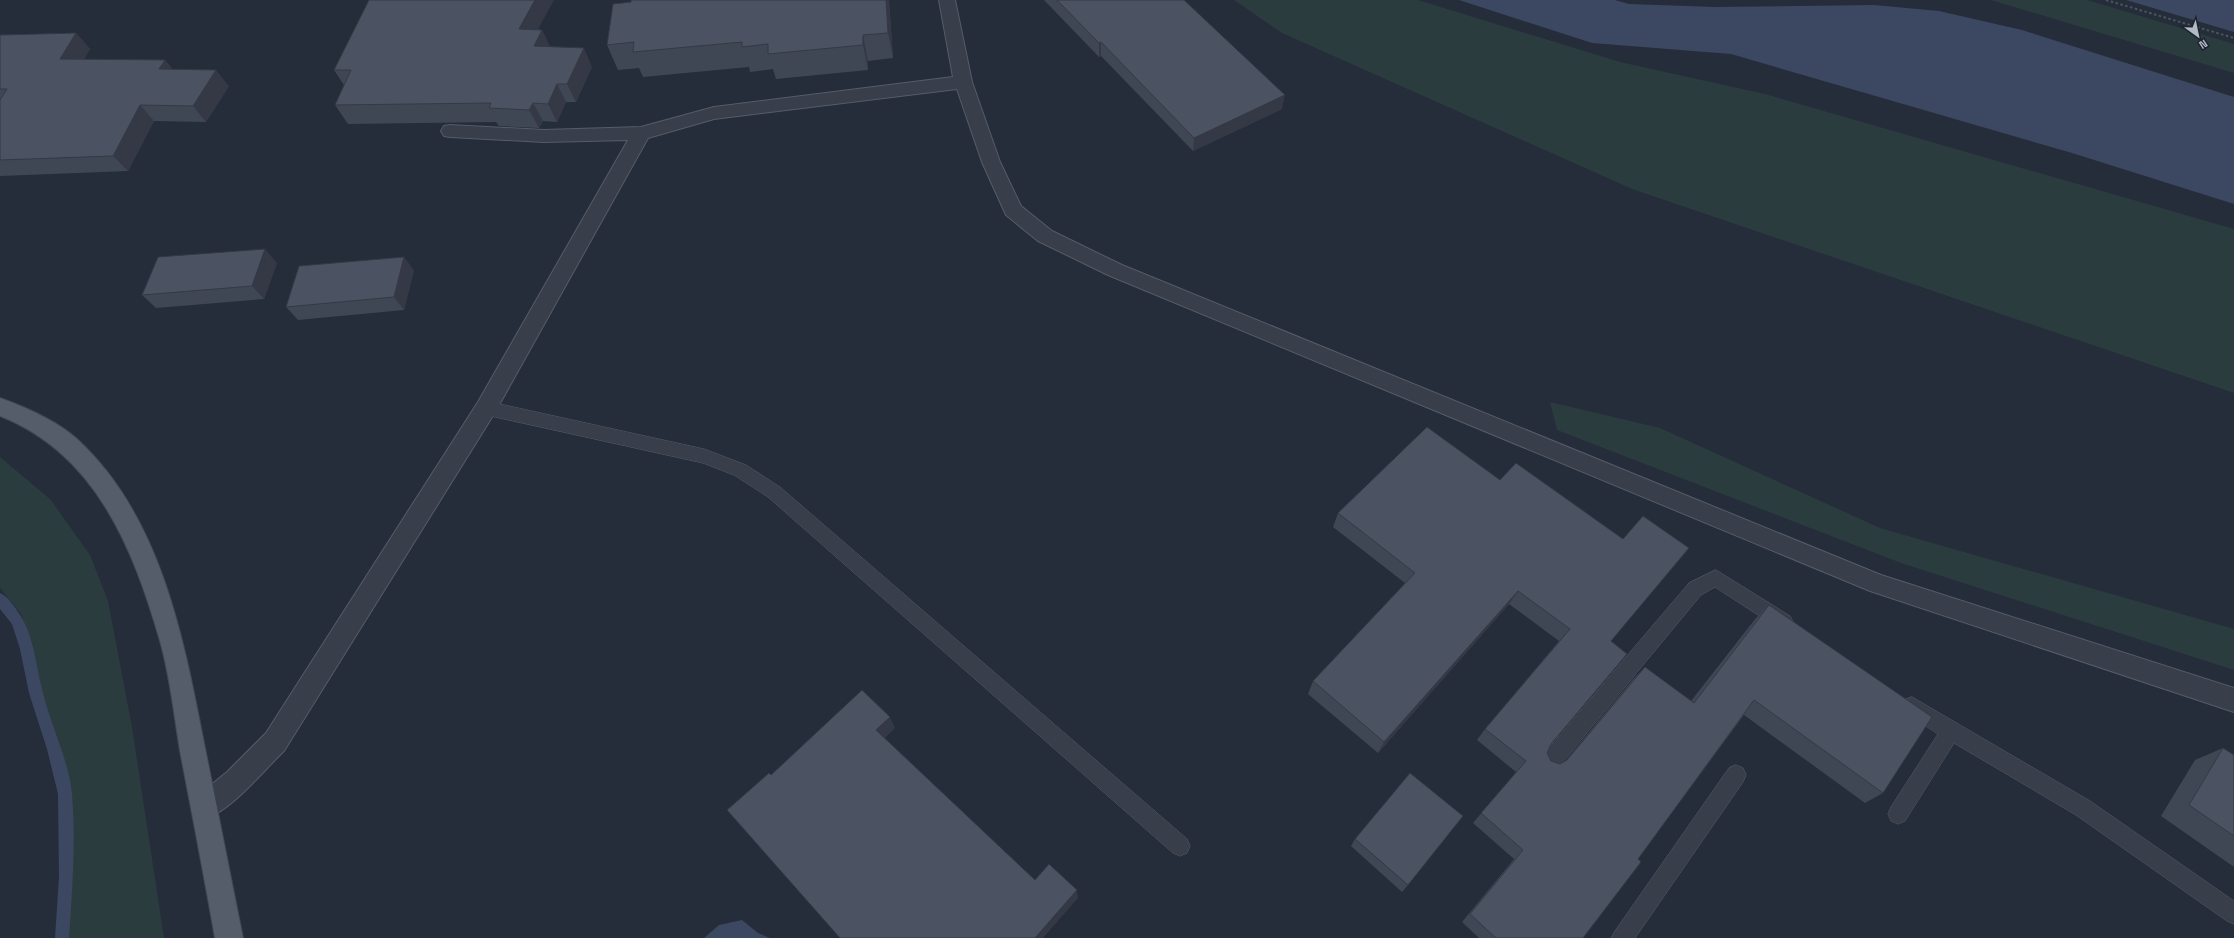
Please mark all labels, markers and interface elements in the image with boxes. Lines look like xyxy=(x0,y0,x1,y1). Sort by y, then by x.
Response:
north arrow xyxy=(2178,16,2218,56)
text: N xyxy=(2197,37,2210,52)

